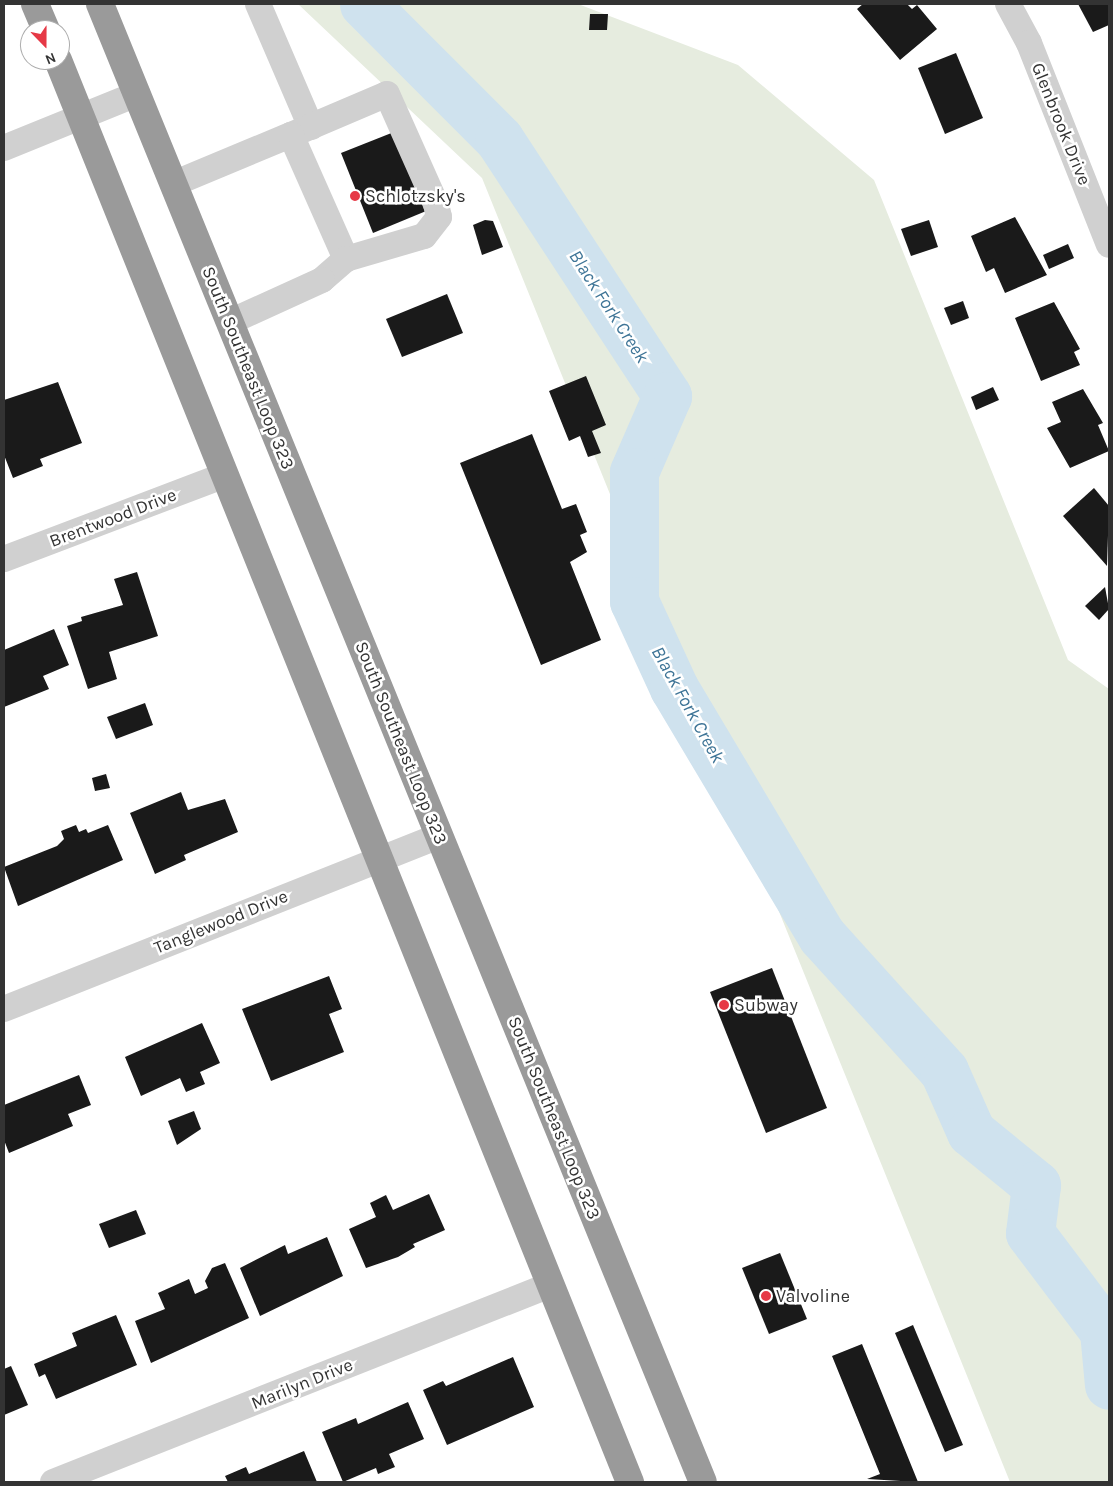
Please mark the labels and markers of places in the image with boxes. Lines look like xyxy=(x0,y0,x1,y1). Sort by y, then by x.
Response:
place label: Schlotzsky's xyxy=(365,185,466,207)
marker: Schlotzsky's xyxy=(349,190,361,202)
place label: Subway xyxy=(734,994,798,1016)
marker: Subway xyxy=(718,999,730,1011)
place label: Valvoline xyxy=(776,1285,850,1307)
marker: Valvoline xyxy=(760,1290,772,1302)

